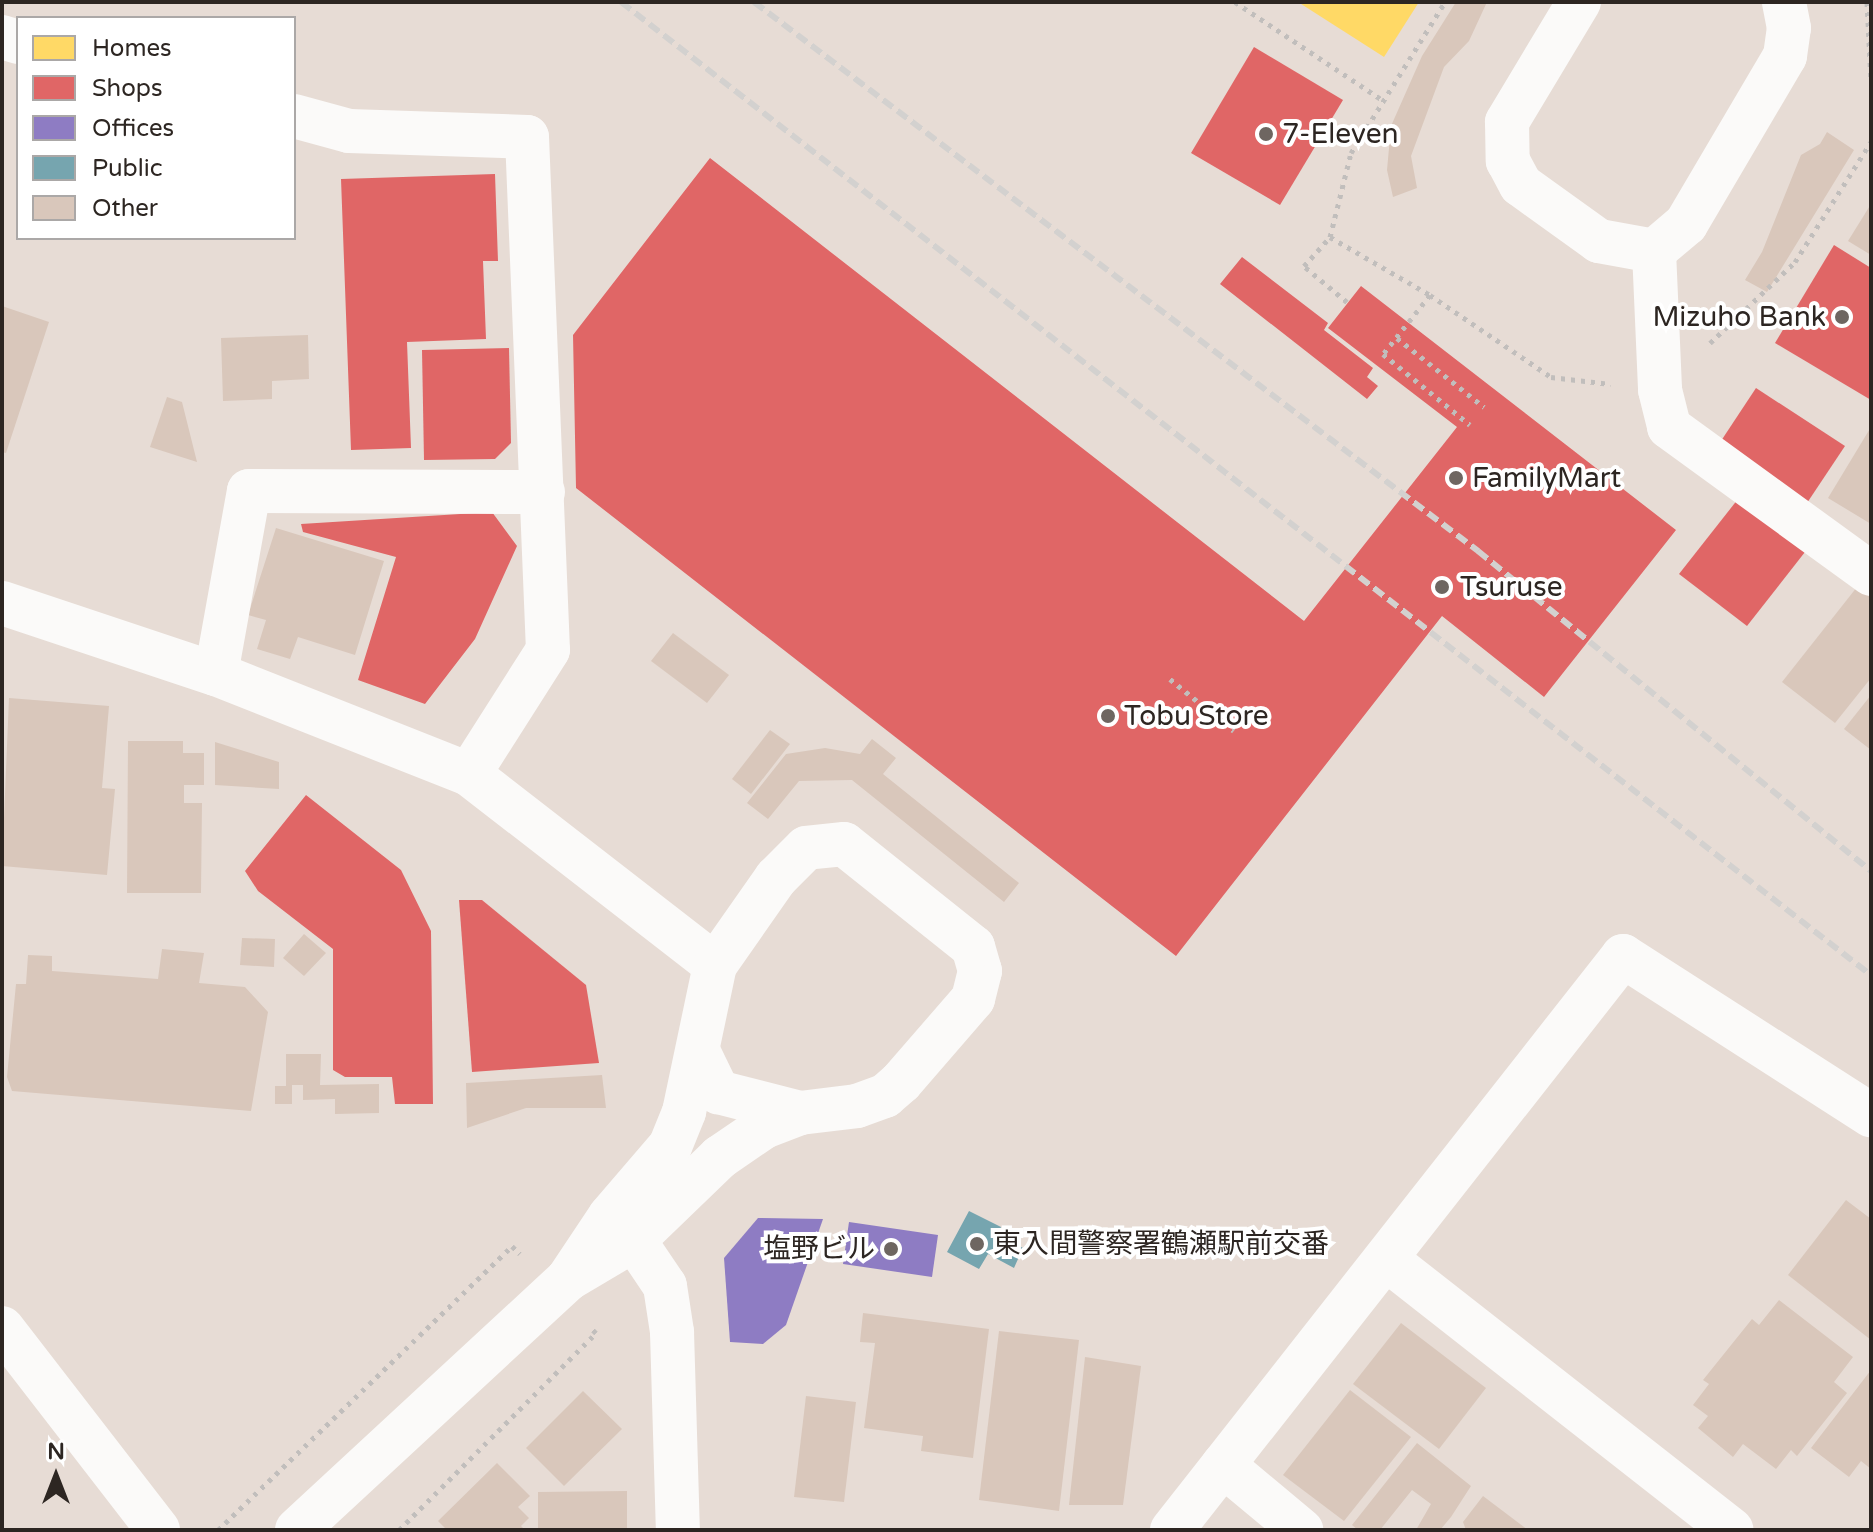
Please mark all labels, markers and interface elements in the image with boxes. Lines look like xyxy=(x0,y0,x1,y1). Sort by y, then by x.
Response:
legend xyxy=(16,16,296,240)
text: Homes xyxy=(92,34,172,63)
text: Shops xyxy=(92,74,162,103)
text: Offices xyxy=(92,114,174,143)
place label: 7-Eleven xyxy=(1282,117,1399,151)
marker: 7-Eleven xyxy=(1257,125,1275,143)
text: Public xyxy=(92,154,162,183)
text: Other xyxy=(92,194,158,223)
place label: Mizuho Bank xyxy=(1652,300,1826,334)
marker: Mizuho Bank xyxy=(1833,308,1851,326)
place label: FamilyMart xyxy=(1472,461,1621,495)
marker: FamilyMart xyxy=(1447,469,1465,487)
place label: Tsuruse xyxy=(1460,570,1562,604)
marker: Tsuruse xyxy=(1431,576,1453,598)
place label: Tobu Store xyxy=(1124,699,1269,733)
marker: Tobu Store xyxy=(1099,707,1117,725)
place label: 東入間警察署鶴瀬駅前交番 xyxy=(993,1227,1329,1261)
place label: 塩野ビル xyxy=(763,1232,875,1266)
marker: 東入間警察署鶴瀬駅前交番 xyxy=(968,1235,986,1253)
marker: 塩野ビル xyxy=(882,1240,900,1258)
north arrow xyxy=(16,1436,96,1516)
text: N xyxy=(47,1439,65,1465)

